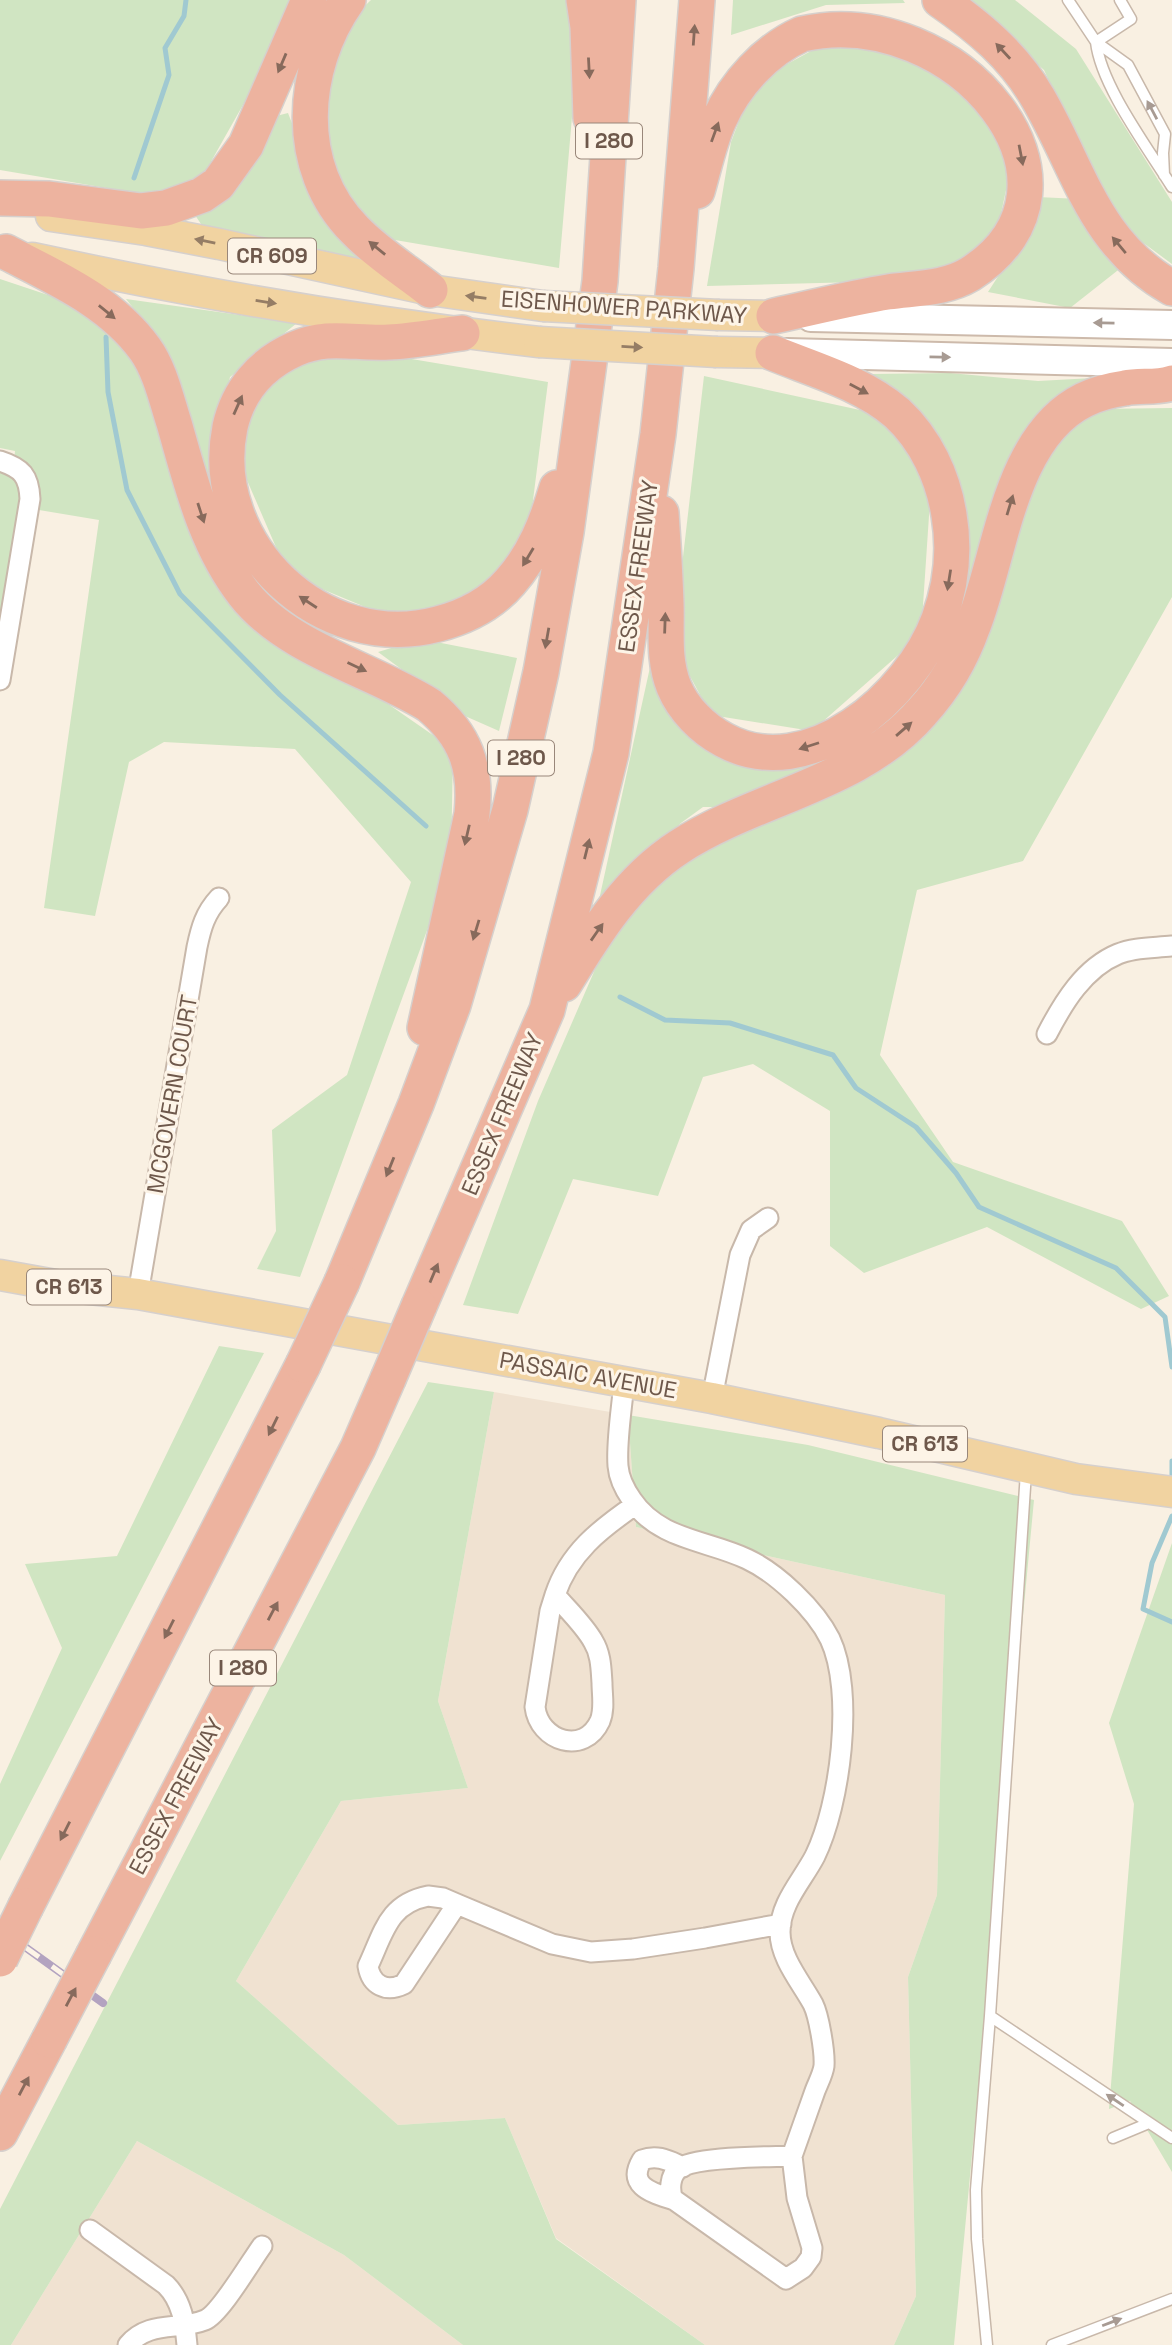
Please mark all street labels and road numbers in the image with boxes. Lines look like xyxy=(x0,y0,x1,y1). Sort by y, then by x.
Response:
road number: I 280 xyxy=(576,124,642,158)
road number: CR 609 xyxy=(228,238,316,274)
street label: EISENHOWER PARKWAY xyxy=(500,283,748,331)
street label: ESSEX FREEWAY xyxy=(611,478,665,654)
road number: I 280 xyxy=(488,740,554,776)
street label: MCGOVERN COURT xyxy=(140,992,204,1196)
street label: ESSEX FREEWAY xyxy=(454,1028,550,1200)
road number: CR 613 xyxy=(27,1270,111,1304)
street label: PASSAIC AVENUE xyxy=(497,1345,679,1405)
road number: CR 613 xyxy=(883,1426,967,1462)
road number: I 280 xyxy=(210,1650,276,1686)
street label: ESSEX FREEWAY xyxy=(122,1712,230,1880)

